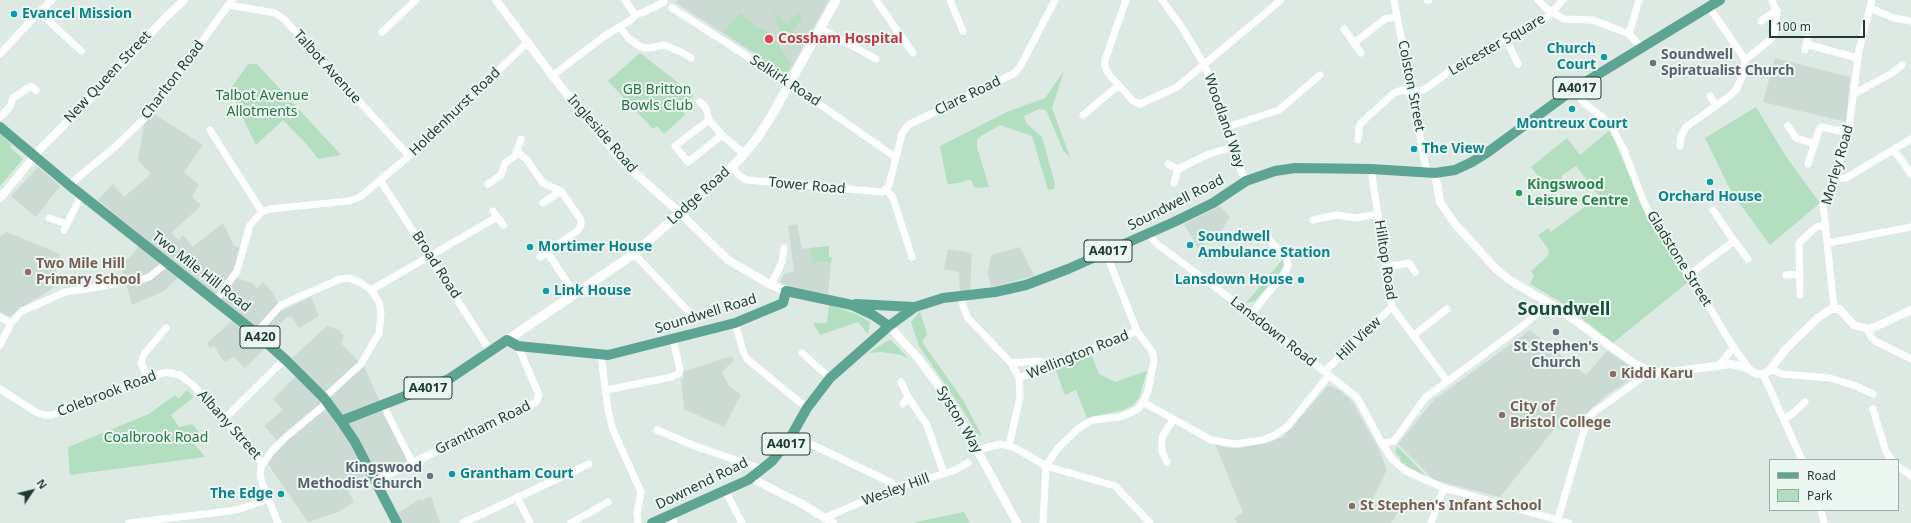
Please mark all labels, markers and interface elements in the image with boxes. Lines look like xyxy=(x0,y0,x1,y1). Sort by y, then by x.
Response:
place label: Evancel Mission xyxy=(22,6,132,22)
marker: Evancel Mission xyxy=(9,9,19,19)
street label: Leicester Square xyxy=(1446,11,1548,79)
scale bar xyxy=(1771,12,1867,38)
text: 100 m xyxy=(1776,18,1811,35)
street label: Talbot Avenue xyxy=(290,27,364,107)
street label: New Queen Street xyxy=(61,28,155,126)
place label: Cossham Hospital xyxy=(778,31,903,47)
marker: Cossham Hospital xyxy=(763,33,775,45)
street label: Charlton Road xyxy=(138,37,208,123)
street label: Colston Street xyxy=(1394,39,1428,133)
place label: Church Court xyxy=(1547,41,1596,74)
place label: Soundwell Spiratualist Church xyxy=(1661,47,1794,80)
street label: Selkirk Road xyxy=(747,52,823,110)
marker: Church Court xyxy=(1599,52,1609,62)
marker: Soundwell Spiratualist Church xyxy=(1648,58,1658,68)
street label: Holdenhurst Road xyxy=(406,64,504,160)
street label: Woodland Way xyxy=(1200,72,1248,170)
street label: Clare Road xyxy=(932,73,1004,119)
road number: A4017 xyxy=(1553,77,1601,99)
park label: GB Britton Bowls Club xyxy=(621,82,693,114)
park label: Talbot Avenue Allotments xyxy=(215,88,309,120)
street label: Ingleside Road xyxy=(564,92,640,176)
marker: Montreux Court xyxy=(1567,104,1577,114)
place label: Montreux Court xyxy=(1516,116,1628,132)
street label: Morley Road xyxy=(1819,123,1857,207)
place label: The View xyxy=(1422,141,1485,157)
marker: The View xyxy=(1409,144,1419,154)
street label: Lodge Road xyxy=(664,164,734,228)
street label: Soundwell Road xyxy=(1125,172,1227,234)
street label: Tower Road xyxy=(768,174,846,198)
place label: Kingswood Leisure Centre xyxy=(1527,177,1628,210)
marker: Orchard House xyxy=(1705,177,1715,187)
marker: Kingswood Leisure Centre xyxy=(1514,188,1524,198)
place label: Orchard House xyxy=(1658,189,1762,205)
street label: Gladstone Street xyxy=(1643,208,1715,310)
street label: Hilltop Road xyxy=(1370,219,1400,301)
street label: Two Mile Hill Road xyxy=(148,228,254,316)
street label: Broad Road xyxy=(408,228,464,302)
place label: Soundwell Ambulance Station xyxy=(1198,229,1330,262)
place label: Mortimer House xyxy=(538,239,652,255)
road number: A4017 xyxy=(1084,240,1132,262)
marker: Soundwell Ambulance Station xyxy=(1185,240,1195,250)
marker: Mortimer House xyxy=(525,242,535,252)
place label: Two Mile Hill Primary School xyxy=(36,256,141,288)
marker: Two Mile Hill Primary School xyxy=(23,267,33,277)
place label: Lansdown House xyxy=(1175,272,1293,288)
marker: Lansdown House xyxy=(1296,275,1306,285)
place label: Link House xyxy=(554,283,631,299)
marker: Link House xyxy=(541,286,551,296)
street label: Soundwell Road xyxy=(653,291,759,337)
street label: Lansdown Road xyxy=(1227,293,1319,371)
district label: Soundwell xyxy=(1518,299,1610,321)
street label: Hill View xyxy=(1333,314,1385,364)
road number: A420 xyxy=(240,326,280,348)
street label: Wellington Road xyxy=(1025,327,1131,383)
marker: St Stephen's Church xyxy=(1551,327,1561,337)
place label: St Stephen's Church xyxy=(1513,339,1599,372)
place label: Kiddi Karu xyxy=(1621,366,1693,382)
street label: Colebrook Road xyxy=(55,367,159,421)
marker: Kiddi Karu xyxy=(1608,369,1618,379)
road number: A4017 xyxy=(404,377,452,399)
street label: Syston Way xyxy=(932,383,986,457)
street label: Albany Street xyxy=(193,387,265,463)
street label: Grantham Road xyxy=(433,398,533,458)
place label: City of Bristol College xyxy=(1510,399,1611,432)
marker: City of Bristol College xyxy=(1497,410,1507,420)
park label: Coalbrook Road xyxy=(104,430,208,446)
road number: A4017 xyxy=(762,433,810,455)
street label: Downend Road xyxy=(653,454,751,514)
legend xyxy=(1769,459,1899,511)
place label: Kingswood Methodist Church xyxy=(297,460,422,492)
place label: Grantham Court xyxy=(460,466,574,482)
text: Road xyxy=(1807,467,1836,484)
marker: Grantham Court xyxy=(447,469,457,479)
street label: Wesley Hill xyxy=(860,470,932,510)
north arrow xyxy=(12,471,52,511)
marker: Kingswood Methodist Church xyxy=(425,471,435,481)
text: N xyxy=(34,476,51,492)
place label: The Edge xyxy=(210,486,273,502)
text: Park xyxy=(1807,487,1832,504)
marker: The Edge xyxy=(276,489,286,499)
place label: St Stephen's Infant School xyxy=(1360,498,1542,514)
marker: St Stephen's Infant School xyxy=(1347,501,1357,511)

